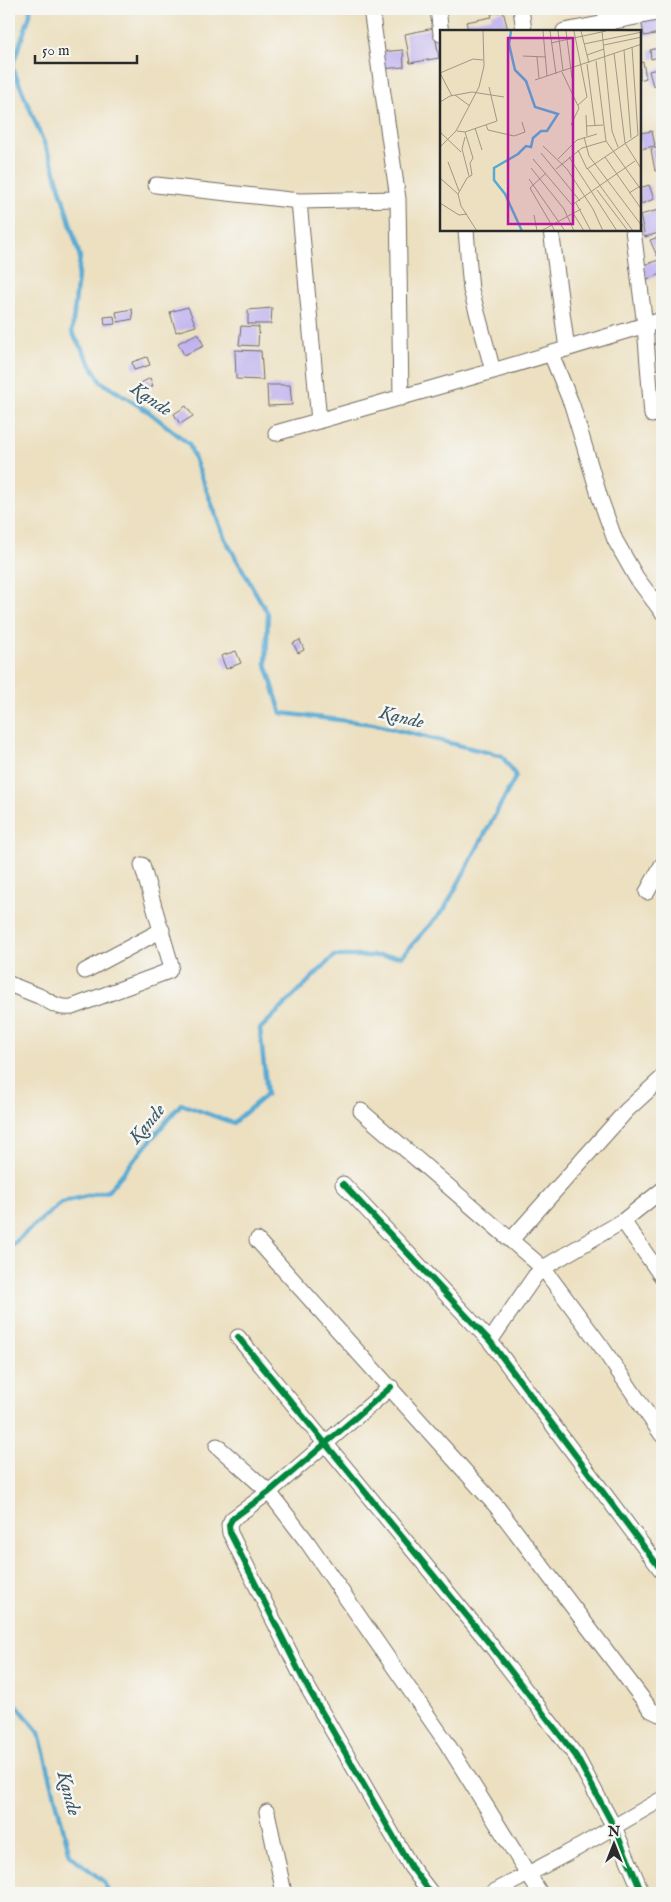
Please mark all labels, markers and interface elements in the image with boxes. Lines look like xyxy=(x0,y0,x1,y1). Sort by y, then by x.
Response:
inset map xyxy=(440,30,641,231)
scale bar xyxy=(35,32,138,64)
text: 50 m xyxy=(42,41,70,60)
water label: Kande xyxy=(125,376,177,423)
water label: Kande xyxy=(376,701,427,735)
water label: Kande xyxy=(123,1099,172,1150)
water label: Kande xyxy=(50,1768,86,1819)
north arrow xyxy=(588,1820,638,1870)
text: N xyxy=(607,1823,620,1841)

